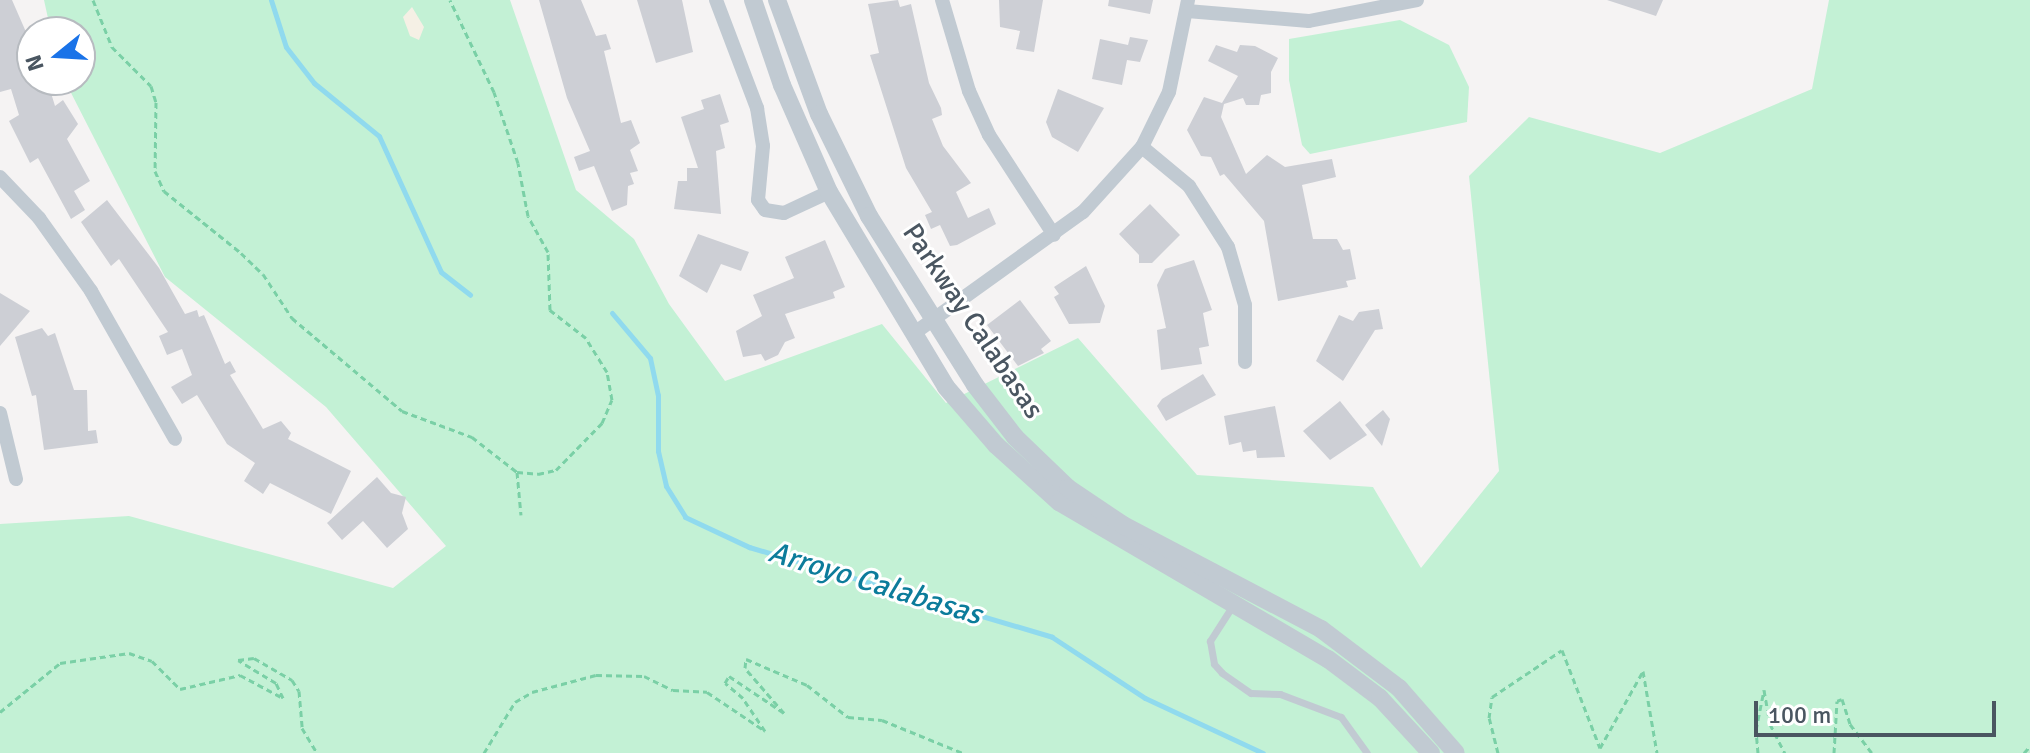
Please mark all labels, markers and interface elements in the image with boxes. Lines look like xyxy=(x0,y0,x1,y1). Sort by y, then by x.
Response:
north arrow xyxy=(16,16,96,96)
text: N xyxy=(19,51,50,74)
street label: Parkway Calabasas xyxy=(895,217,1051,425)
water label: Arroyo Calabasas xyxy=(764,535,986,633)
scale bar xyxy=(1758,685,2000,735)
text: 100 m xyxy=(1768,700,1831,730)

